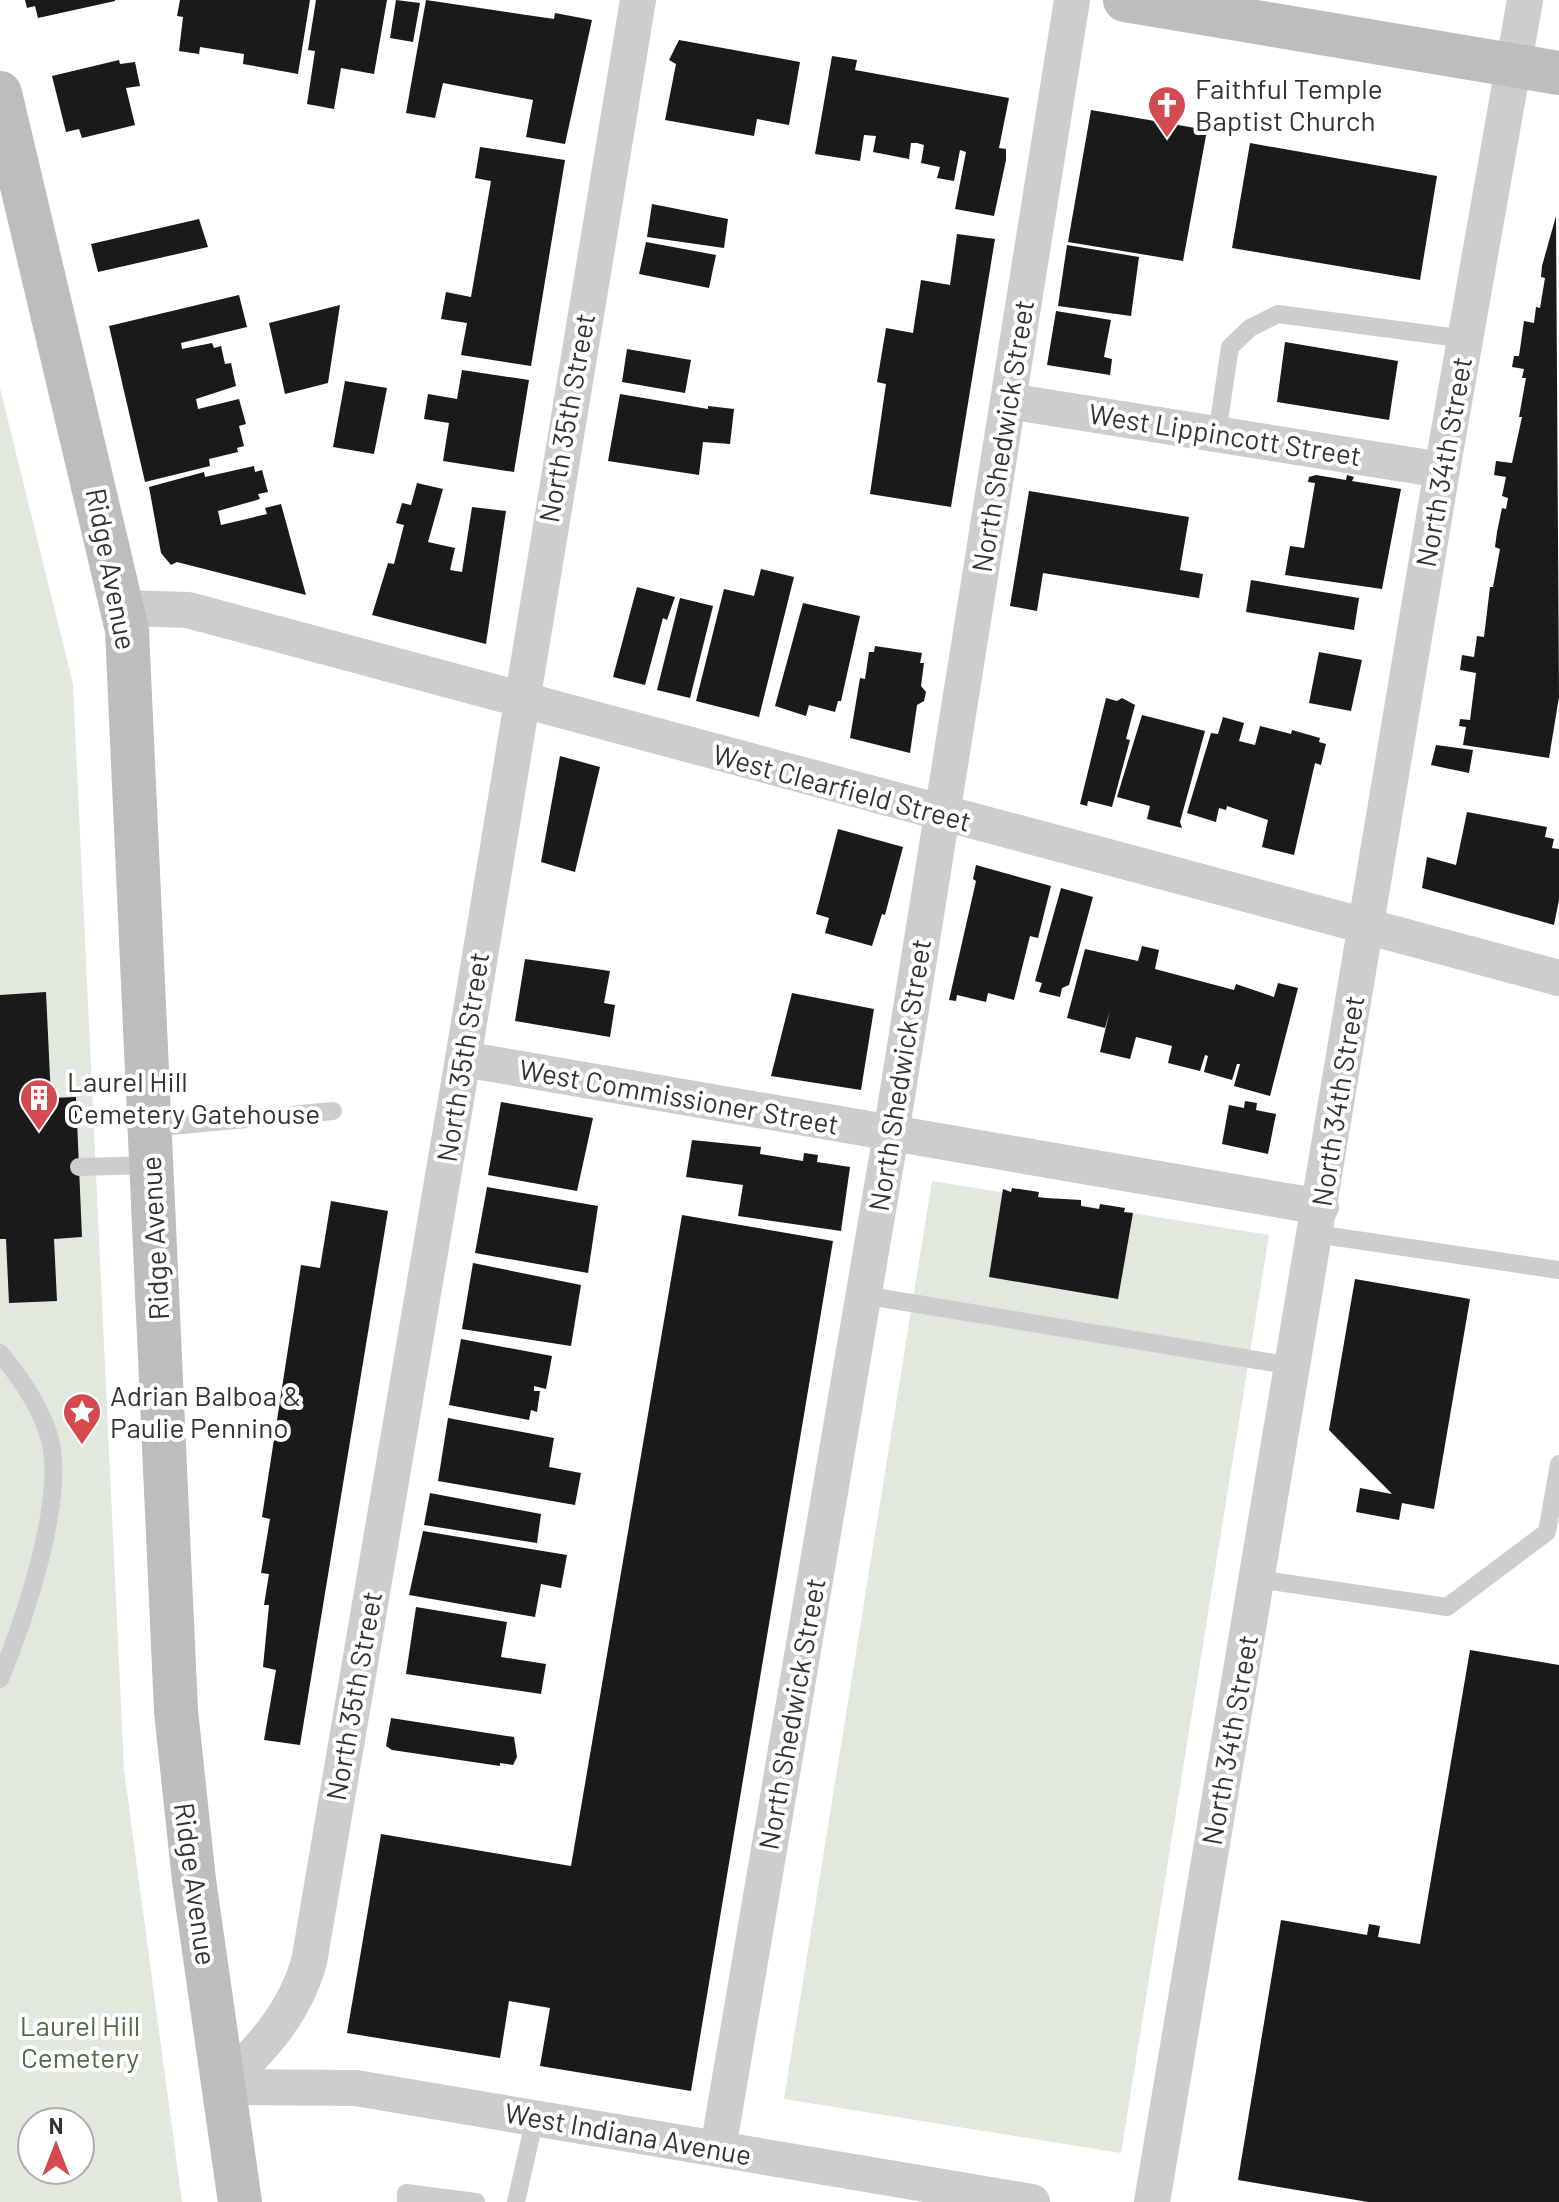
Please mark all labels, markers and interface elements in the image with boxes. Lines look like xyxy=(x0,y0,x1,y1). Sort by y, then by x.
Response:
place label: Faithful Temple Baptist Church xyxy=(1195,71,1383,137)
church icon: Faithful Temple Baptist Church xyxy=(1146,84,1188,139)
street label: North Shedwick Street xyxy=(964,297,1040,574)
street label: North 35th Street xyxy=(531,311,601,525)
street label: North 34th Street xyxy=(1408,354,1478,570)
street label: West Lippincott Street xyxy=(1087,396,1364,472)
street label: Ridge Avenue xyxy=(80,485,144,653)
street label: West Clearfield Street xyxy=(710,736,975,838)
street label: North Shedwick Street xyxy=(861,936,937,1213)
street label: North 35th Street xyxy=(429,950,495,1164)
street label: North 34th Street xyxy=(1304,993,1370,1209)
street label: West Commissioner Street xyxy=(517,1051,842,1141)
place label: Laurel Hill Cemetery Gatehouse xyxy=(67,1064,320,1130)
building icon: Laurel Hill Cemetery Gatehouse xyxy=(18,1077,60,1132)
street label: Ridge Avenue xyxy=(133,1155,175,1321)
place label: Adrian Balboa & Paulie Pennino xyxy=(110,1378,301,1444)
place icon: Adrian Balboa & Paulie Pennino xyxy=(61,1391,103,1446)
street label: North Shedwick Street xyxy=(750,1575,832,1852)
street label: North 35th Street xyxy=(318,1589,388,1803)
street label: North 34th Street xyxy=(1194,1632,1264,1848)
street label: Ridge Avenue xyxy=(168,1800,224,1967)
park label: Laurel Hill Cemetery xyxy=(20,2008,140,2074)
street label: West Indiana Avenue xyxy=(502,2095,754,2171)
north arrow xyxy=(16,2106,96,2186)
text: N xyxy=(49,2112,63,2138)

